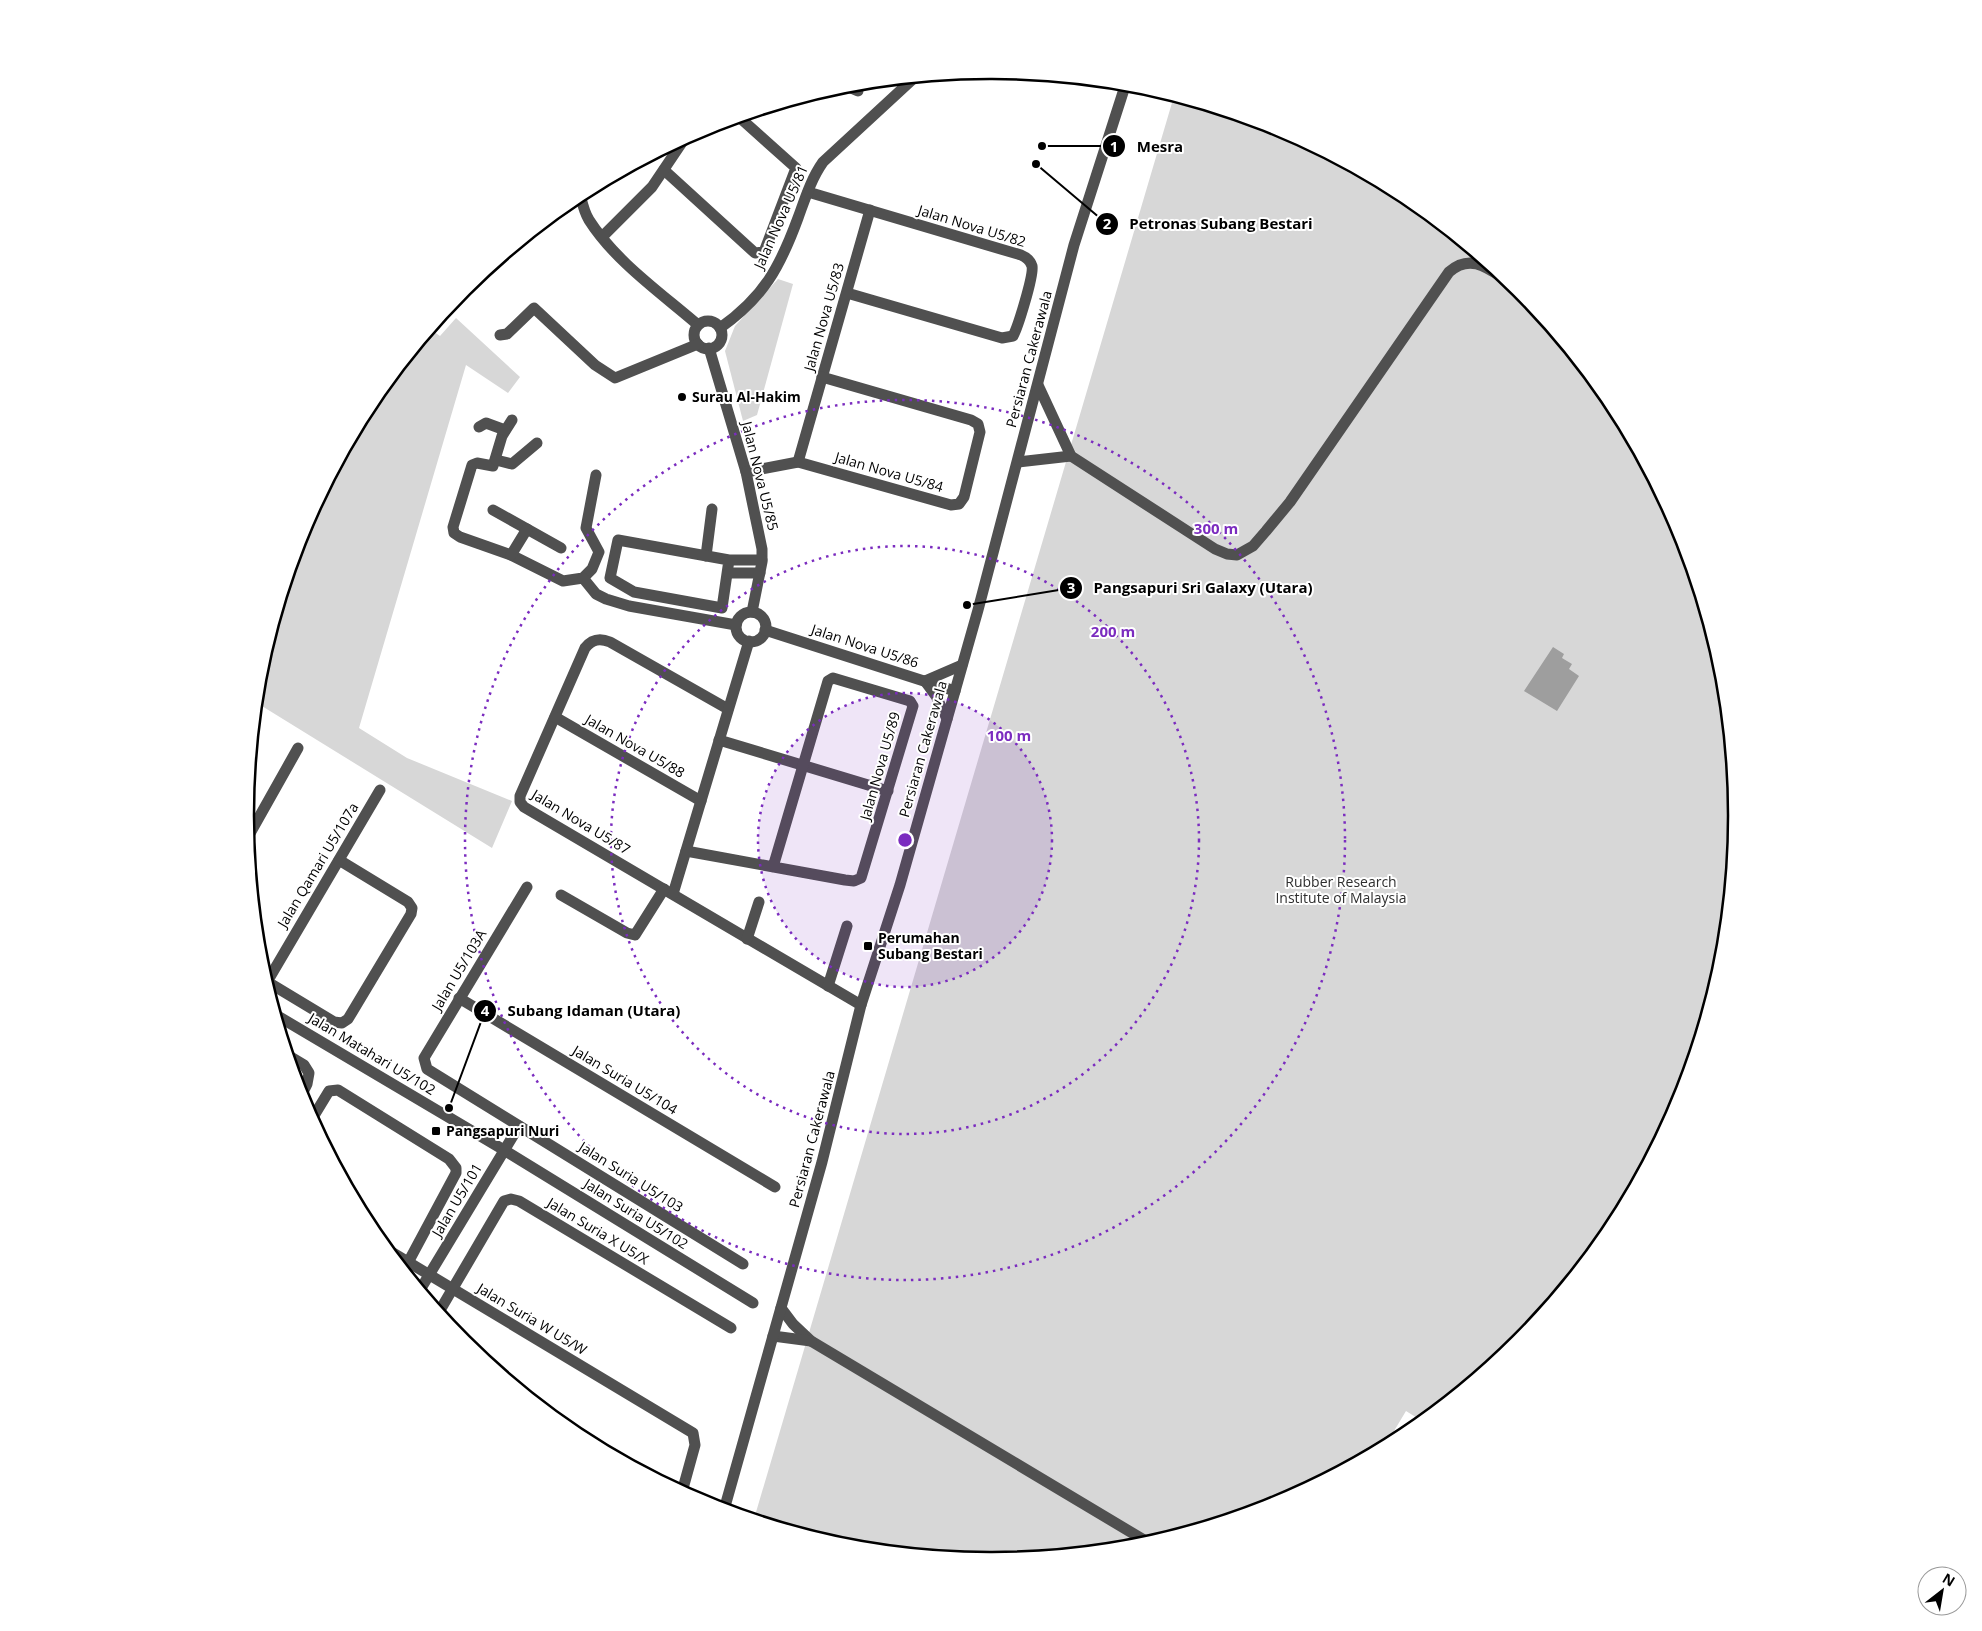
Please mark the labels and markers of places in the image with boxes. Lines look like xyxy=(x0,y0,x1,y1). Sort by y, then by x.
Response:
callout: Mesra xyxy=(1102,131,1193,161)
callout: Petronas Subang Bestari xyxy=(1094,209,1323,239)
place label: Surau Al-Hakim xyxy=(692,387,801,406)
marker: Surau Al-Hakim xyxy=(676,391,688,403)
callout: Pangsapuri Sri Galaxy (Utara) xyxy=(1058,573,1322,603)
centre of rings xyxy=(896,831,914,849)
place label: Perumahan Subang Bestari xyxy=(878,928,983,963)
marker: Perumahan Subang Bestari xyxy=(862,940,874,952)
callout: Subang Idaman (Utara) xyxy=(472,996,690,1026)
place label: Pangsapuri Nuri xyxy=(446,1121,559,1140)
marker: Pangsapuri Nuri xyxy=(430,1125,442,1137)

